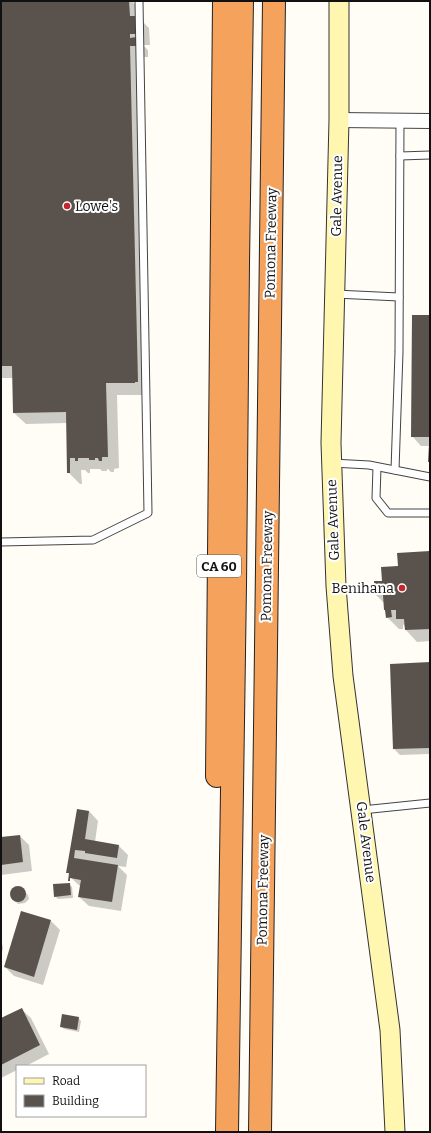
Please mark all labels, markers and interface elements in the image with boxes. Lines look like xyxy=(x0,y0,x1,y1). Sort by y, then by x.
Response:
street label: Gale Avenue xyxy=(328,155,346,237)
street label: Pomona Freeway xyxy=(262,187,280,299)
place label: Lowe's xyxy=(75,198,118,215)
marker: Lowe's xyxy=(62,201,72,211)
street label: Gale Avenue xyxy=(323,479,343,561)
street label: Pomona Freeway xyxy=(258,510,276,622)
road number: CA 60 xyxy=(197,555,241,577)
place label: Benihana xyxy=(332,580,394,597)
marker: Benihana xyxy=(397,583,407,593)
street label: Gale Avenue xyxy=(353,801,379,883)
street label: Pomona Freeway xyxy=(254,834,272,946)
legend xyxy=(16,1065,146,1117)
text: Road xyxy=(52,1074,80,1088)
text: Building xyxy=(52,1094,99,1108)

